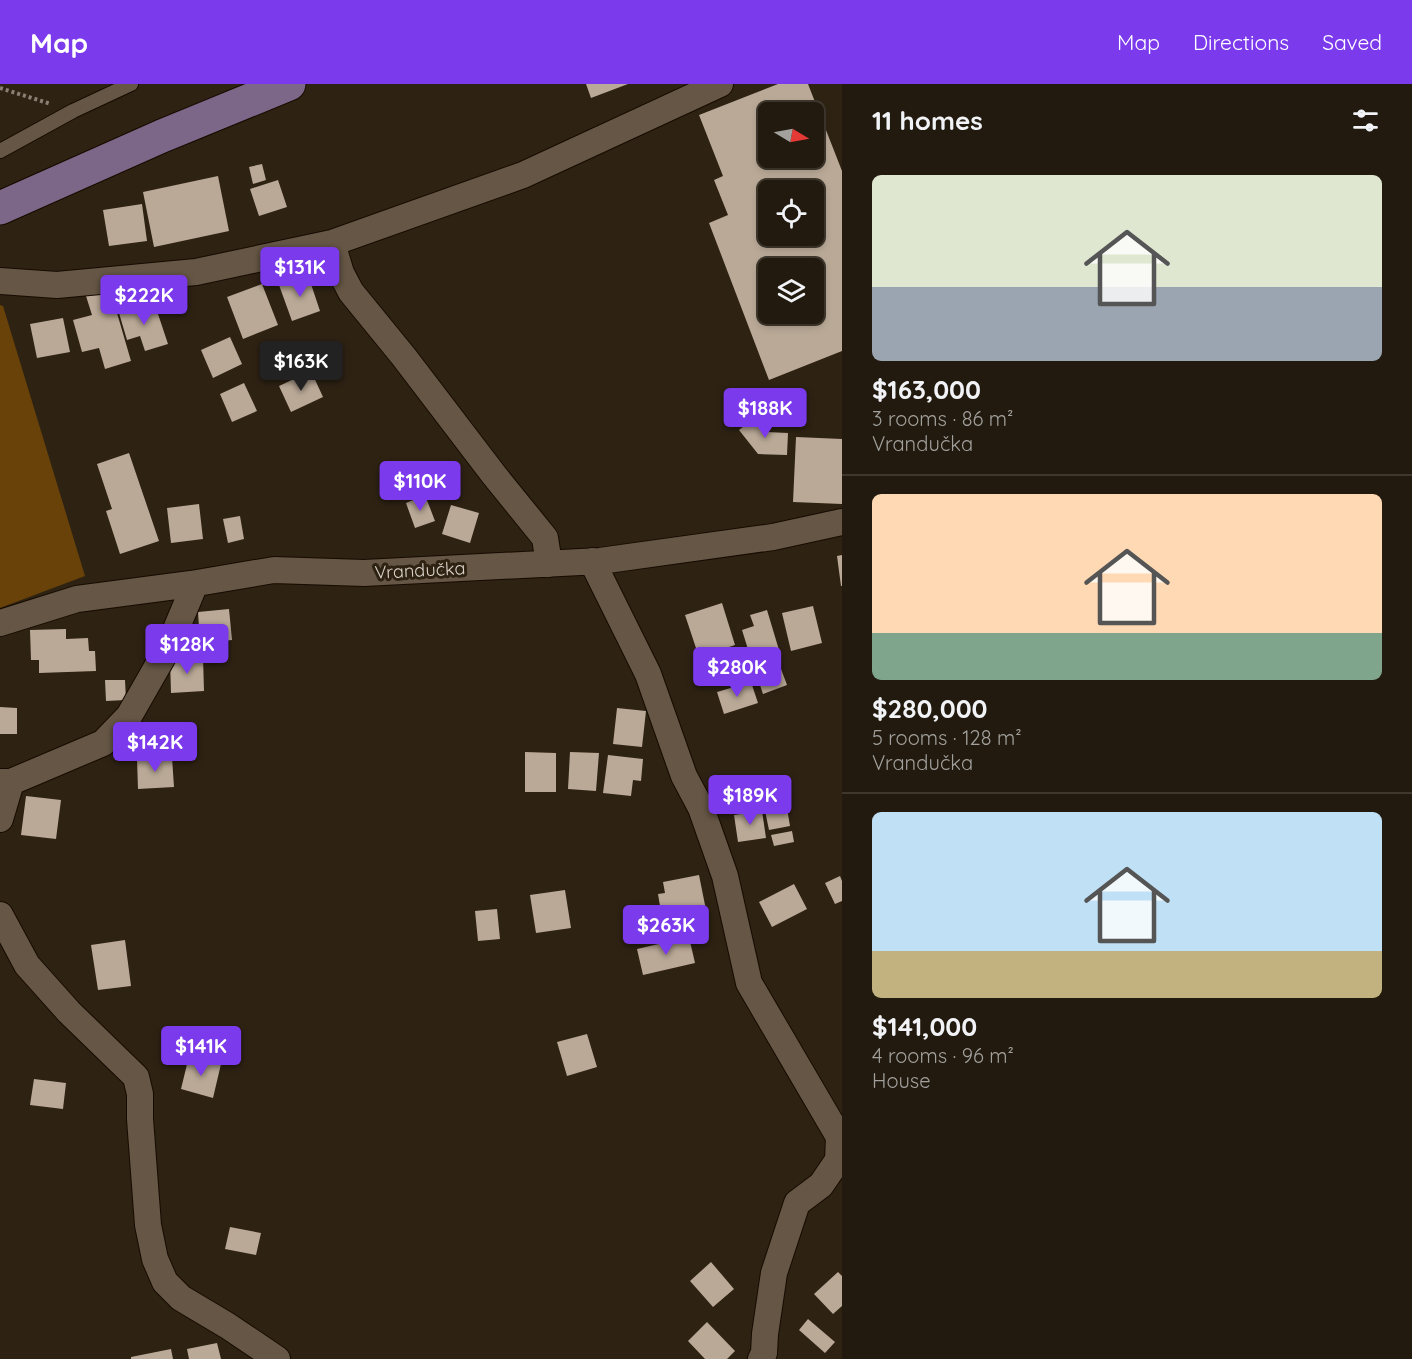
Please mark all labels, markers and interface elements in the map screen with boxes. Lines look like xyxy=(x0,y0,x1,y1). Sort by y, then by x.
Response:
text: Map xyxy=(30,25,88,60)
text: Map xyxy=(1117,29,1160,55)
text: Directions xyxy=(1193,29,1289,55)
text: Saved xyxy=(1322,29,1382,55)
north arrow xyxy=(758,102,824,168)
map controls xyxy=(758,102,824,324)
text: 11 homes xyxy=(872,104,983,137)
icon: filters xyxy=(1349,104,1382,137)
button: locate xyxy=(758,180,824,246)
icon: home xyxy=(1073,214,1181,322)
pin: $131K xyxy=(258,247,342,298)
text: $131K xyxy=(274,254,326,279)
button: layers xyxy=(758,258,824,324)
pin: $222K xyxy=(102,275,186,326)
text: $222K xyxy=(114,282,174,307)
pin: $163K xyxy=(259,341,343,392)
text: $163K xyxy=(274,348,328,373)
text: $163,000 xyxy=(872,373,981,406)
pin: $188K xyxy=(723,388,807,439)
text: $188K xyxy=(738,395,792,420)
text: 3 rooms · 86 m² xyxy=(872,406,1013,431)
text: Vrandučka xyxy=(872,431,973,456)
pin: $110K xyxy=(378,461,462,512)
text: $110K xyxy=(394,468,446,493)
icon: home xyxy=(1073,533,1181,641)
street label: Vrandučka xyxy=(374,556,466,584)
pin: $128K xyxy=(145,624,229,675)
text: $128K xyxy=(159,631,215,656)
pin: $280K xyxy=(695,647,779,698)
text: $280K xyxy=(707,654,767,679)
text: $280,000 xyxy=(872,692,988,725)
pin: $142K xyxy=(113,722,197,773)
text: 5 rooms · 128 m² xyxy=(872,725,1022,750)
text: $142K xyxy=(127,729,183,754)
text: Vrandučka xyxy=(872,750,973,775)
pin: $189K xyxy=(708,775,792,826)
text: $189K xyxy=(722,782,778,807)
icon: home xyxy=(1073,851,1181,959)
pin: $263K xyxy=(624,905,708,956)
text: $263K xyxy=(637,912,695,937)
text: $141,000 xyxy=(872,1010,977,1043)
pin: $141K xyxy=(159,1026,243,1077)
text: $141K xyxy=(175,1033,227,1058)
text: 4 rooms · 96 m² xyxy=(872,1043,1014,1068)
text: House xyxy=(872,1068,931,1093)

